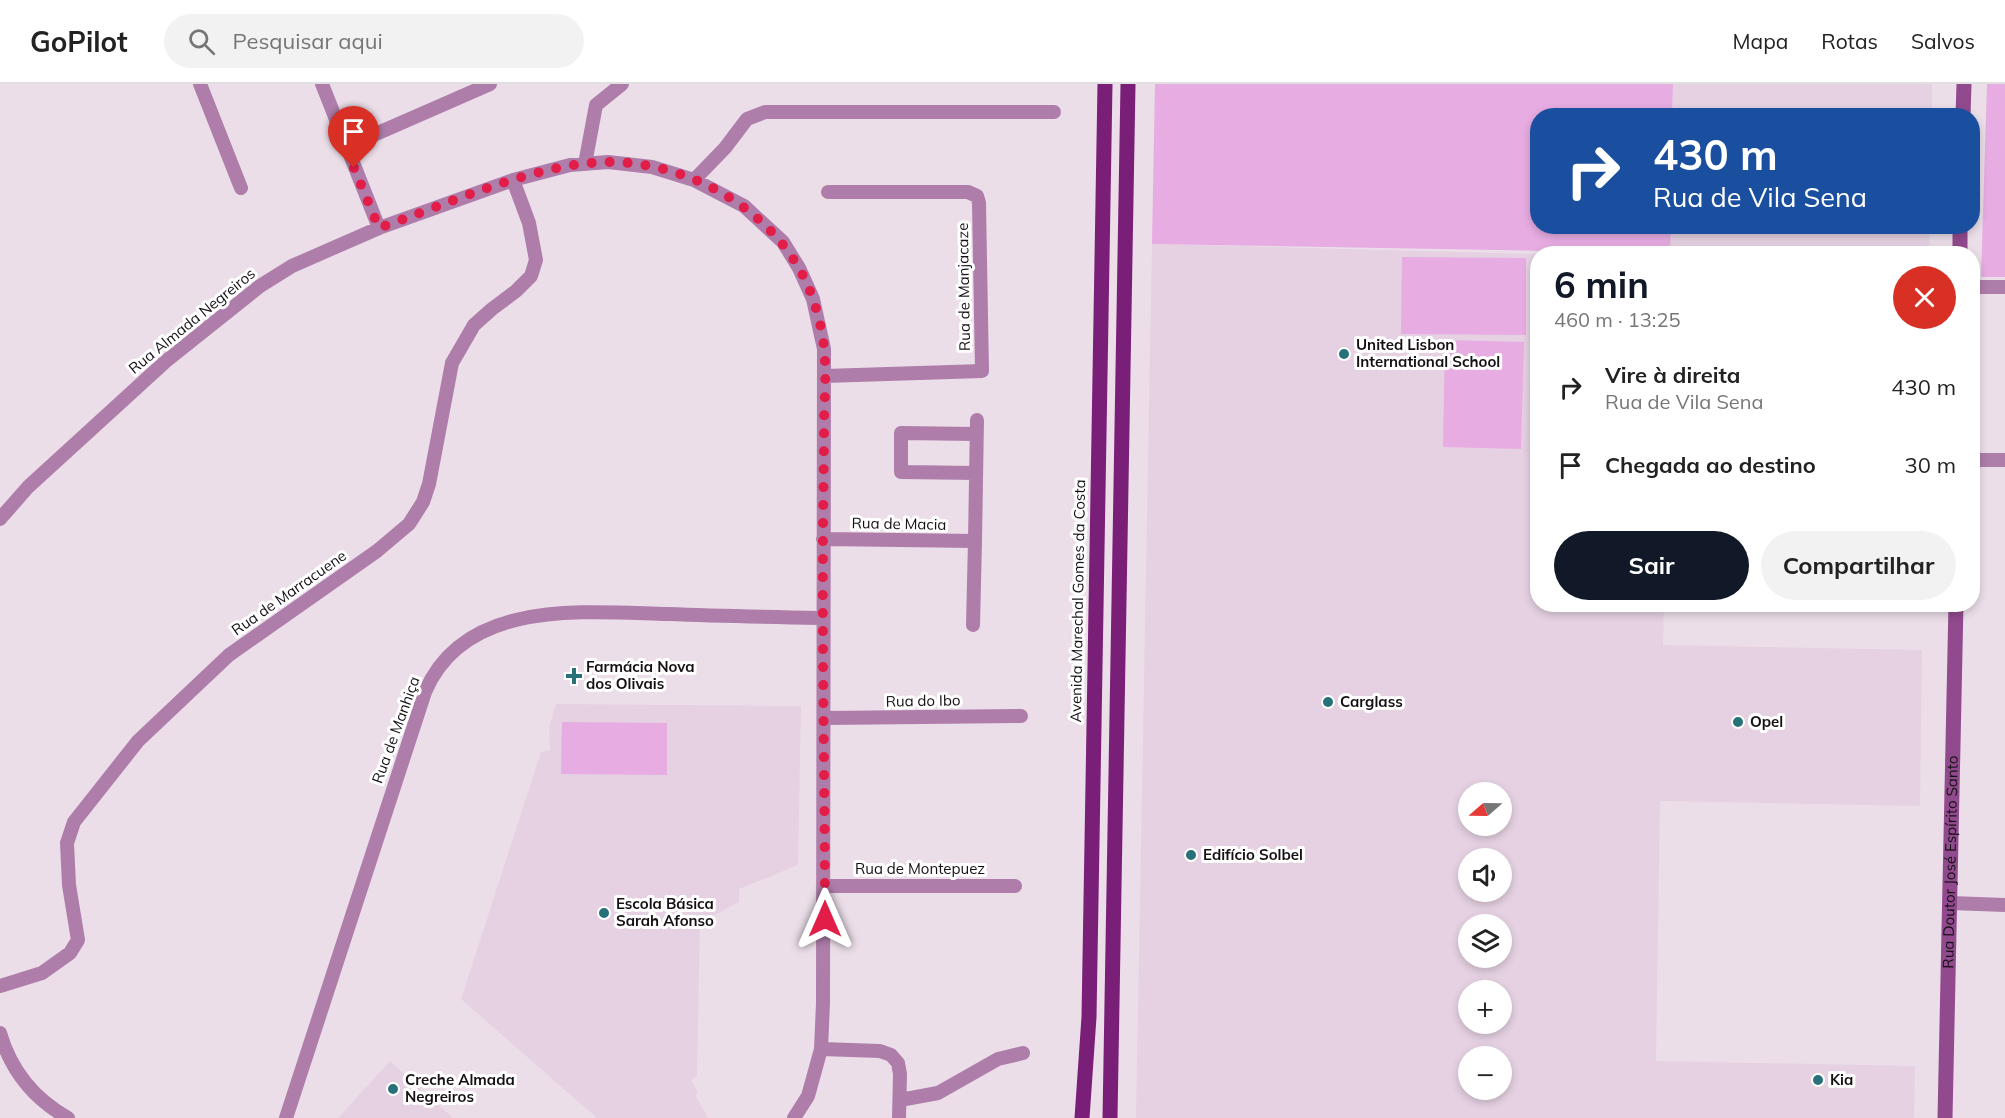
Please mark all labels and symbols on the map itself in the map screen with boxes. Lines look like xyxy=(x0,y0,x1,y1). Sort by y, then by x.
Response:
pin xyxy=(328,106,379,168)
street label: Rua de Manjacaze xyxy=(953,223,974,351)
street label: Rua Almada Negreiros xyxy=(125,264,259,378)
place label: United Lisbon International School xyxy=(1356,335,1500,371)
marker: United Lisbon International School xyxy=(1337,347,1351,361)
street label: Avenida Marechal Gomes da Costa xyxy=(1066,479,1089,723)
street label: Rua de Macia xyxy=(851,513,947,534)
street label: Rua de Marracuene xyxy=(228,546,350,639)
place label: Farmácia Nova dos Olivais xyxy=(586,657,695,693)
marker: Farmácia Nova dos Olivais xyxy=(567,669,581,683)
street label: Rua de Manhiça xyxy=(367,674,424,786)
street label: Rua do Ibo xyxy=(885,690,961,711)
place label: Carglass xyxy=(1340,692,1403,711)
marker: Carglass xyxy=(1321,695,1335,709)
place label: Opel xyxy=(1750,712,1783,731)
marker: Opel xyxy=(1731,715,1745,729)
street label: Rua Doutor José Espírito Santo xyxy=(1938,755,1962,969)
north arrow xyxy=(1458,782,1512,836)
place label: Edifício Solbel xyxy=(1203,845,1303,864)
marker: Edifício Solbel xyxy=(1184,848,1198,862)
street label: Rua de Montepuez xyxy=(855,859,985,878)
position arrow xyxy=(793,887,857,951)
place label: Escola Básica Sarah Afonso xyxy=(616,894,714,930)
marker: Escola Básica Sarah Afonso xyxy=(597,906,611,920)
place label: Creche Almada Negreiros xyxy=(405,1070,515,1106)
place label: Kia xyxy=(1830,1070,1853,1089)
marker: Kia xyxy=(1811,1073,1825,1087)
marker: Creche Almada Negreiros xyxy=(386,1082,400,1096)

